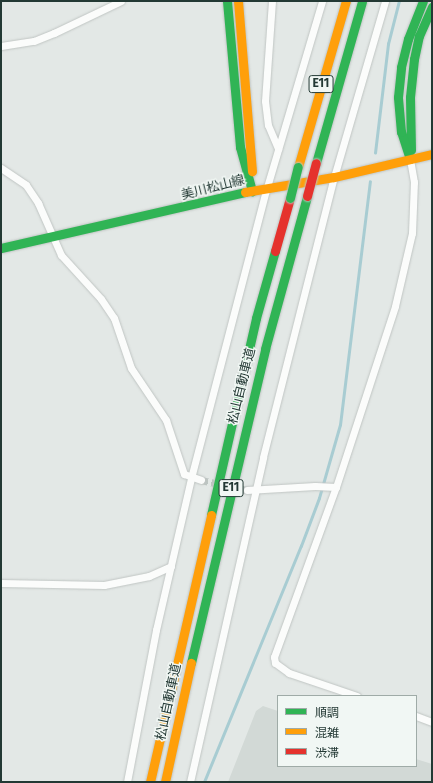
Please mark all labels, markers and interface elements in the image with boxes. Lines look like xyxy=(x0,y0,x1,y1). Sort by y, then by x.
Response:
road number: E11 xyxy=(308,74,334,94)
street label: 美川松山線 xyxy=(180,173,246,203)
street label: 松山自動車道 xyxy=(225,346,259,426)
road number: E11 xyxy=(218,478,244,498)
street label: 松山自動車道 xyxy=(153,662,185,742)
legend xyxy=(277,695,417,767)
text: 順調 xyxy=(315,706,339,720)
text: 混雑 xyxy=(315,726,339,740)
text: 渋滞 xyxy=(315,746,339,760)

